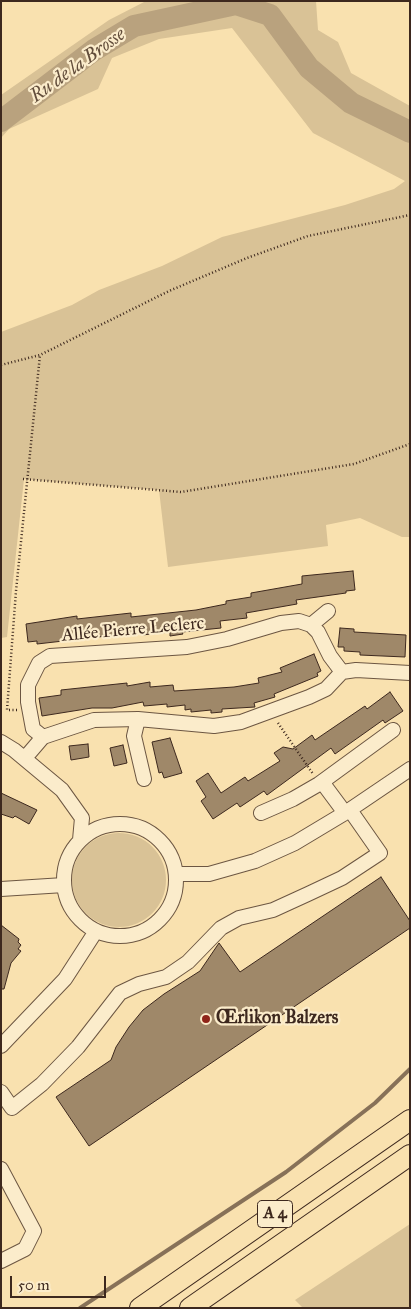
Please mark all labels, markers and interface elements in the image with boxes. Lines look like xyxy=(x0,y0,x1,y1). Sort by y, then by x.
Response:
water label: Ru de la Brosse xyxy=(26,24,130,108)
street label: Allée Pierre Leclerc xyxy=(61,613,205,647)
place label: Œrlikon Balzers xyxy=(216,1008,338,1030)
marker: Œrlikon Balzers xyxy=(200,1013,212,1025)
road number: A 4 xyxy=(258,1200,292,1228)
scale bar xyxy=(12,1266,109,1298)
text: 50 m xyxy=(18,1276,50,1294)

